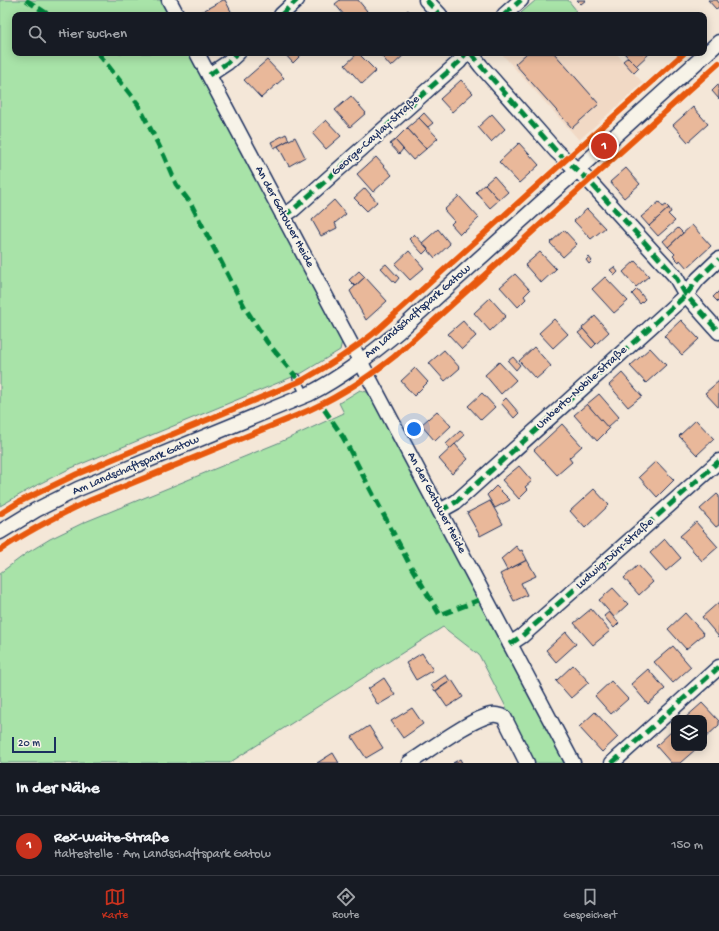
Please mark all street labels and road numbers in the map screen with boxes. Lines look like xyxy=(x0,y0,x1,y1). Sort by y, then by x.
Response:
street label: George-Caylay-Straße xyxy=(329,92,424,179)
street label: An der Gatower Heide xyxy=(251,164,317,271)
street label: Am Landschaftspark Gatow xyxy=(362,261,475,362)
street label: Umberto-Nobile-Straße xyxy=(534,343,631,433)
street label: Am Landschaftspark Gatow xyxy=(70,433,202,499)
street label: An der Gatower Heide xyxy=(403,450,469,557)
street label: Ludwig-Dürr-Straße xyxy=(573,515,657,593)

